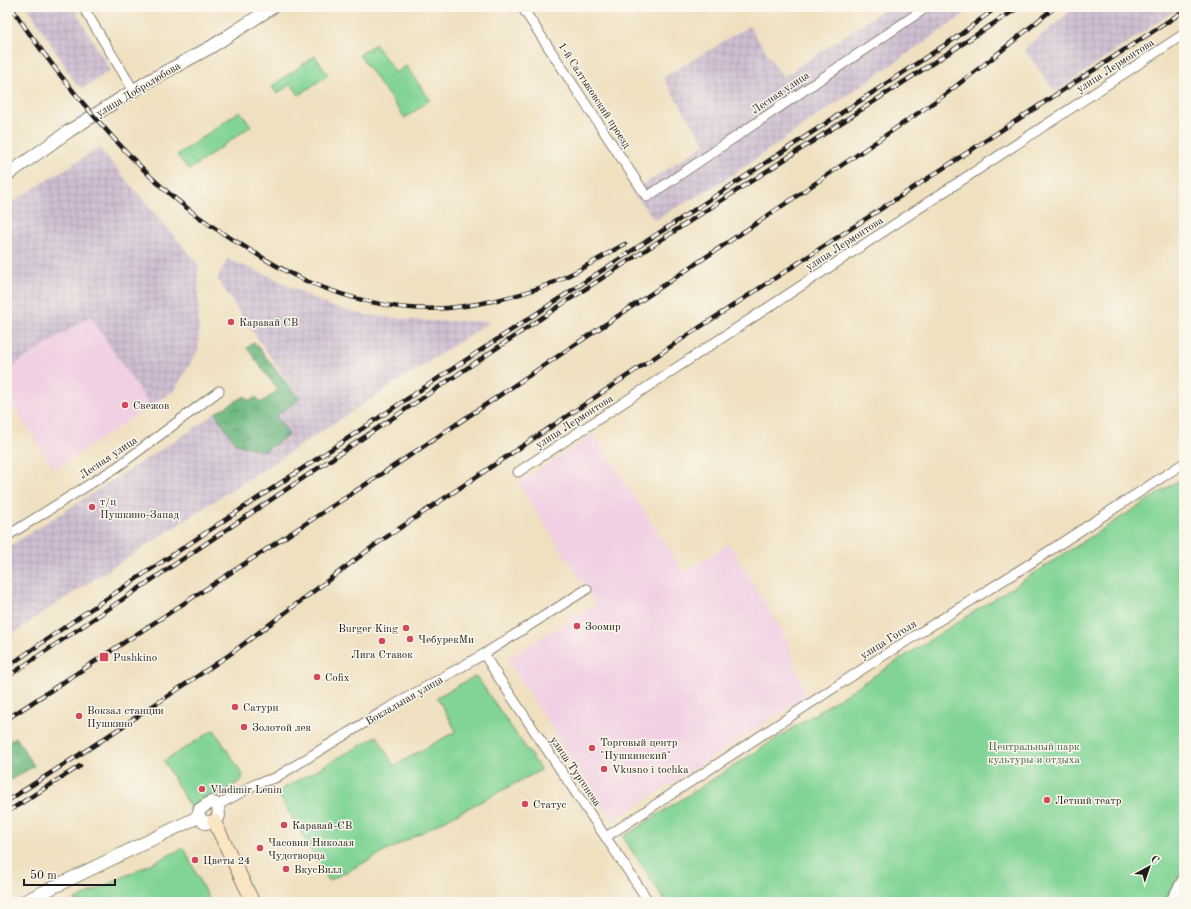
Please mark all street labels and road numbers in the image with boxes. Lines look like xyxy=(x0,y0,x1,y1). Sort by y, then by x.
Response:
street label: улица Лермонтова xyxy=(1075,37,1157,95)
street label: 1-й Салтыковский проезд xyxy=(555,41,632,151)
street label: улица Добролюбова xyxy=(95,61,183,120)
street label: Лесная улица xyxy=(750,70,812,116)
street label: улица Лермонтова xyxy=(804,215,886,273)
street label: улица Лермонтова xyxy=(534,393,616,451)
street label: Лесная улица xyxy=(78,435,140,481)
street label: улица Гоголя xyxy=(859,619,919,662)
street label: Вокзальная улица xyxy=(364,674,446,728)
street label: улица Тургенева xyxy=(547,735,602,809)

